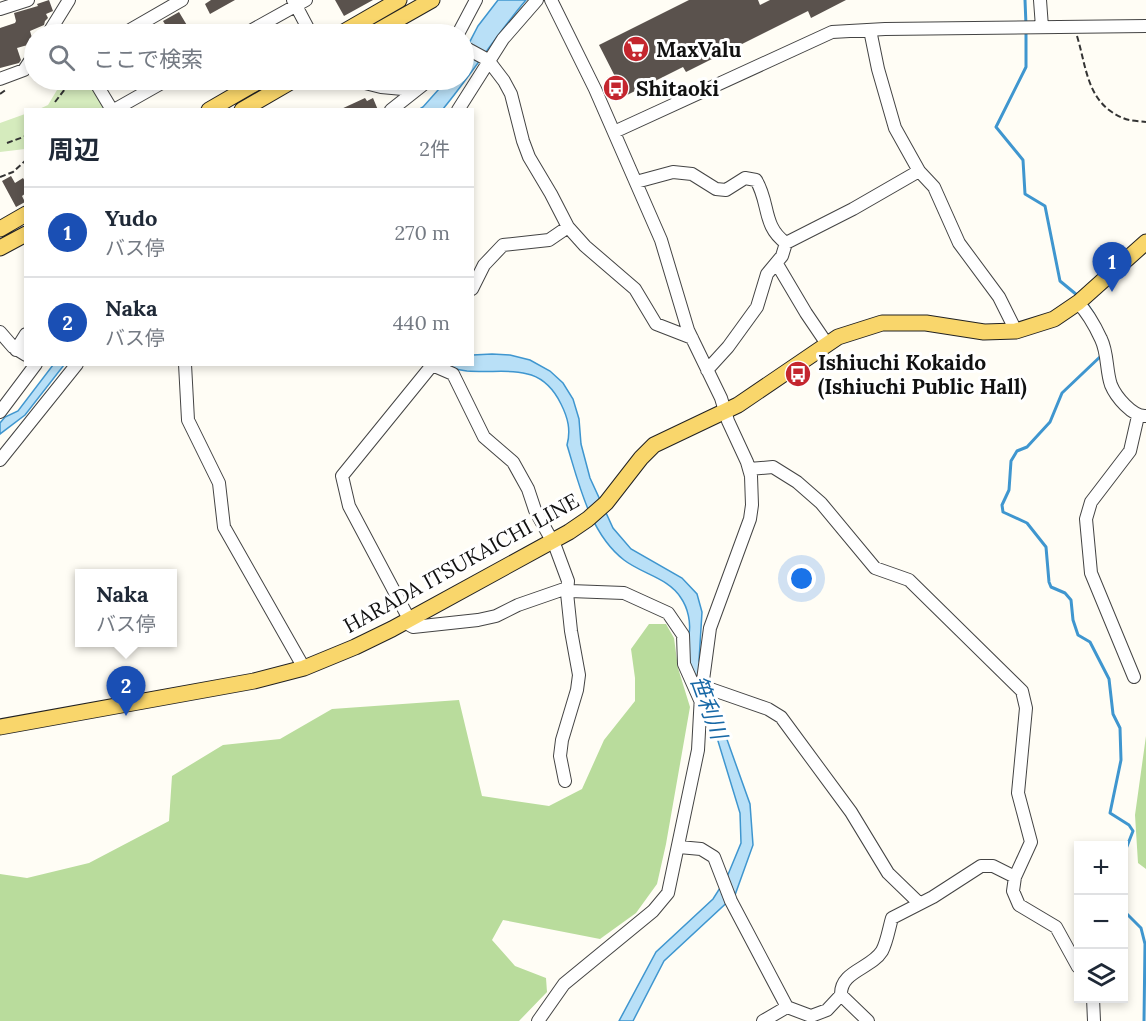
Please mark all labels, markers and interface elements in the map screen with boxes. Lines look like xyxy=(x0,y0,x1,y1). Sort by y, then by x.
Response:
search box xyxy=(24,24,474,90)
supermarket icon: MaxValu xyxy=(621,34,651,64)
place label: MaxValu xyxy=(656,36,742,63)
icon: search xyxy=(45,41,78,74)
text: ここで検索 xyxy=(93,45,203,73)
bus stop icon: Shitaoki xyxy=(601,73,631,103)
place label: Shitaoki xyxy=(636,75,719,102)
text: 周辺 xyxy=(48,133,100,166)
text: 2件 xyxy=(419,136,450,161)
text: Yudo xyxy=(105,204,158,232)
text: 1 xyxy=(63,220,72,245)
text: 270 m xyxy=(394,220,450,245)
text: バス停 xyxy=(105,235,165,260)
pin: 1 xyxy=(1092,242,1132,292)
text: Naka xyxy=(105,294,157,322)
text: 2 xyxy=(62,310,73,335)
text: 440 m xyxy=(393,310,450,335)
text: バス停 xyxy=(105,325,165,350)
place label: Ishiuchi Kokaido (Ishiuchi Public Hall) xyxy=(818,349,1027,400)
bus stop icon: Ishiuchi Kokaido (Ishiuchi Public Hall) xyxy=(783,359,813,389)
street label: HARADA ITSUKAICHI LINE xyxy=(338,487,584,639)
your location xyxy=(787,564,816,593)
popup xyxy=(75,569,177,647)
text: Naka xyxy=(96,580,148,608)
text: バス停 xyxy=(96,611,156,636)
pin: 2 xyxy=(106,666,146,716)
water label: 笹利川 xyxy=(685,671,734,745)
map controls xyxy=(1074,841,1128,1003)
button: + xyxy=(1074,841,1128,895)
button: − xyxy=(1074,895,1128,949)
button: layers xyxy=(1074,949,1128,1003)

